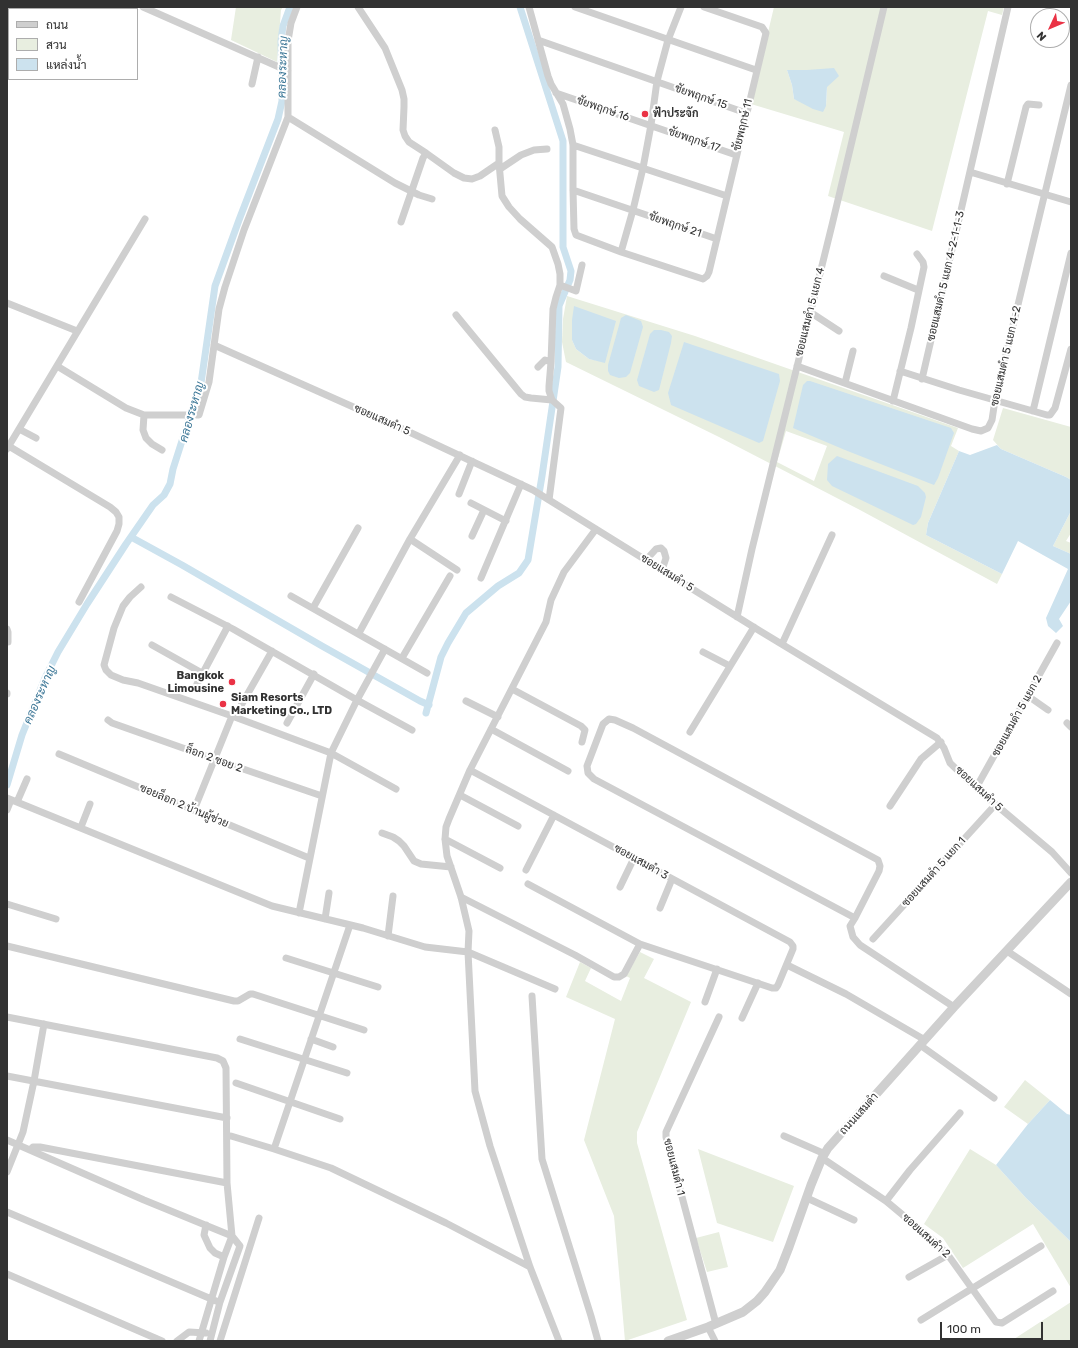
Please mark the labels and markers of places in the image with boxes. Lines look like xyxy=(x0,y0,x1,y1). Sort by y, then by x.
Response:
place label: ฟ้าประจัก xyxy=(653,107,698,121)
marker: ฟ้าประจัก xyxy=(640,109,650,119)
place label: Bangkok Limousine xyxy=(168,669,224,695)
marker: Bangkok Limousine xyxy=(227,677,237,687)
place label: Siam Resorts Marketing Co., LTD xyxy=(231,691,332,717)
marker: Siam Resorts Marketing Co., LTD xyxy=(218,699,228,709)

